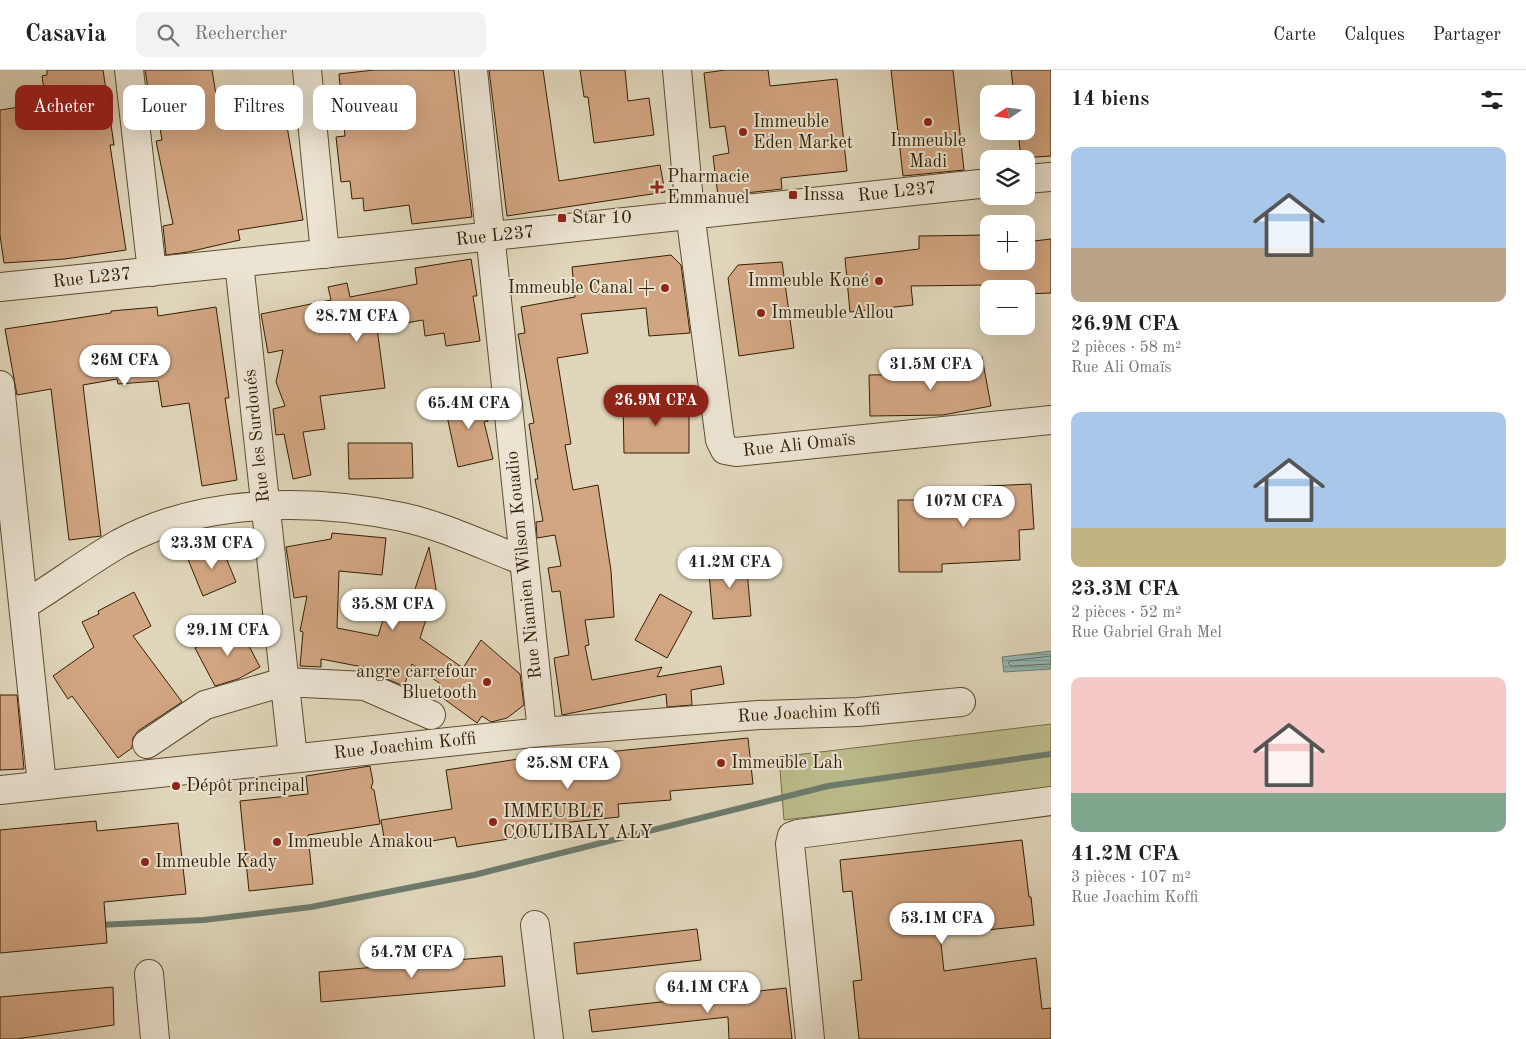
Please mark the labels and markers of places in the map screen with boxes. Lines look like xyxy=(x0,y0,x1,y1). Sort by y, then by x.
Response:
place label: Immeuble Eden Market xyxy=(753,113,853,152)
marker: Immeuble Madi xyxy=(922,116,934,128)
marker: Immeuble Eden Market xyxy=(737,126,749,138)
place label: Immeuble Madi xyxy=(890,132,966,171)
place label: Pharmacie Emmanuel xyxy=(667,168,750,207)
marker: Pharmacie Emmanuel xyxy=(651,181,663,193)
place label: Inssa xyxy=(803,186,844,204)
marker: Inssa xyxy=(787,189,799,201)
place label: Star 10 xyxy=(572,209,632,227)
marker: Star 10 xyxy=(556,212,568,224)
place label: Immeuble Koné xyxy=(748,272,869,290)
marker: Immeuble Koné xyxy=(873,275,885,287)
place label: Immeuble Canal + xyxy=(508,279,655,297)
marker: Immeuble Canal + xyxy=(659,282,671,294)
pin: 28.7M CFA xyxy=(300,300,414,343)
place label: Immeuble Allou xyxy=(771,304,894,322)
marker: Immeuble Allou xyxy=(755,307,767,319)
pin: 26M CFA xyxy=(79,344,171,387)
pin: 31.5M CFA xyxy=(874,348,988,391)
pin: 26.9M CFA xyxy=(599,384,713,427)
pin: 65.4M CFA xyxy=(412,388,526,430)
pin: 107M CFA xyxy=(912,486,1016,528)
pin: 23.3M CFA xyxy=(155,528,269,570)
pin: 41.2M CFA xyxy=(673,546,787,589)
pin: 35.8M CFA xyxy=(336,588,450,631)
pin: 29.1M CFA xyxy=(171,614,285,657)
place label: angre carrefour Bluetooth xyxy=(356,663,478,702)
marker: angre carrefour Bluetooth xyxy=(481,676,493,688)
pin: 25.8M CFA xyxy=(511,748,625,790)
place label: Immeuble Lah xyxy=(731,754,843,772)
marker: Immeuble Lah xyxy=(715,757,727,769)
place label: Dépôt principal xyxy=(186,777,305,795)
marker: Dépôt principal xyxy=(170,780,182,792)
place label: IMMEUBLE COULIBALY ALY xyxy=(503,803,653,842)
marker: IMMEUBLE COULIBALY ALY xyxy=(487,816,499,828)
place label: Immeuble Amakou xyxy=(287,833,433,851)
marker: Immeuble Amakou xyxy=(271,836,283,848)
place label: Immeuble Kady xyxy=(155,853,278,871)
marker: Immeuble Kady xyxy=(139,856,151,868)
pin: 53.1M CFA xyxy=(885,902,999,945)
pin: 54.7M CFA xyxy=(355,936,469,979)
pin: 64.1M CFA xyxy=(651,972,765,1014)

